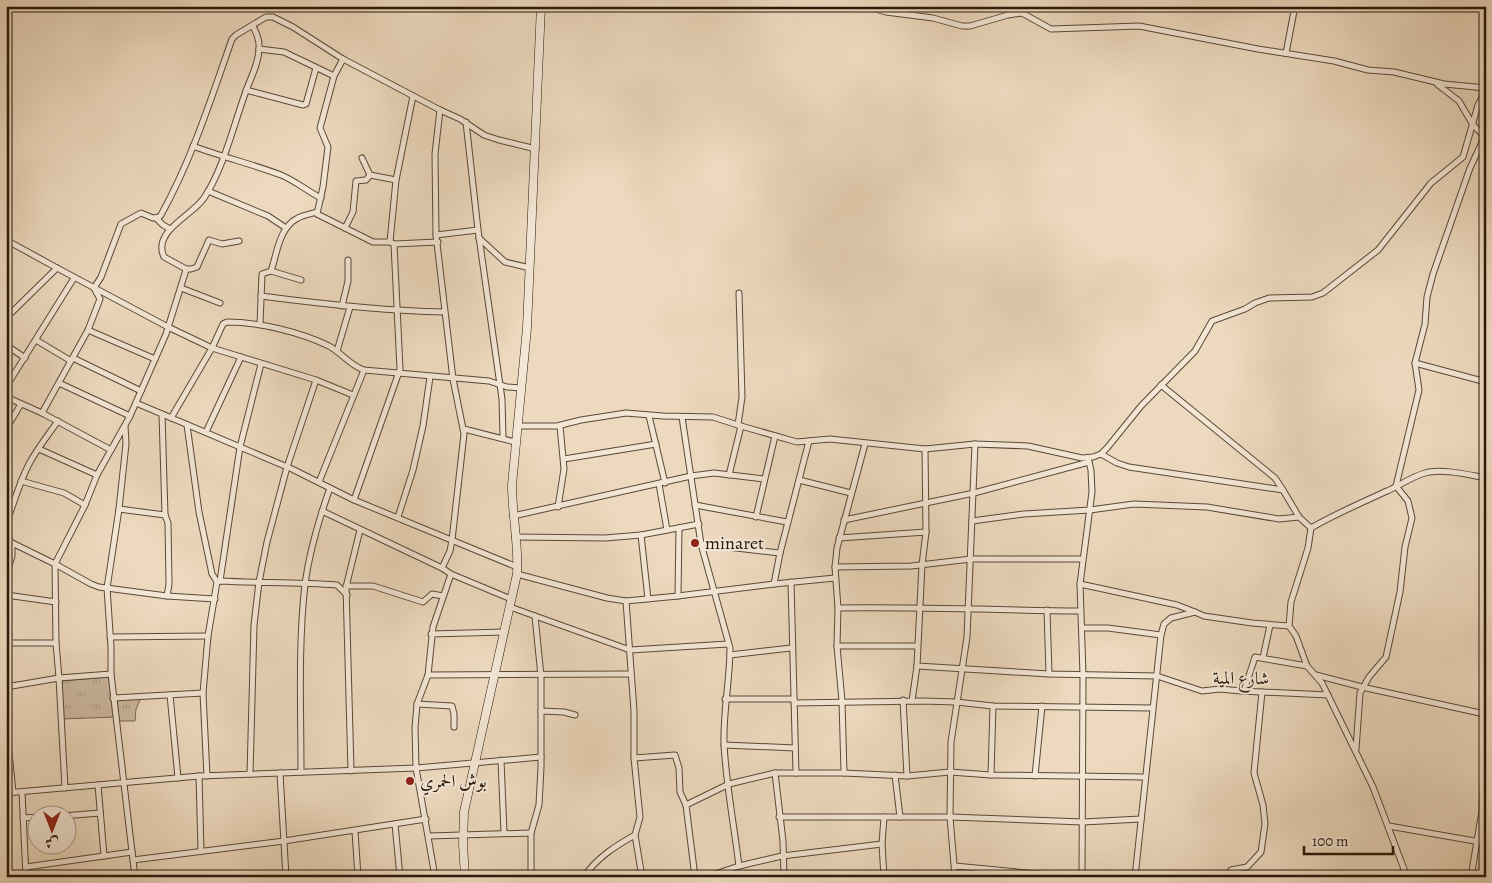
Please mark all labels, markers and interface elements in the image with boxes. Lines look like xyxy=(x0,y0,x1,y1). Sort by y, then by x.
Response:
place label: minaret xyxy=(705,531,764,555)
marker: minaret xyxy=(689,537,701,549)
street label: شارع المية xyxy=(1213,666,1269,693)
place label: بوش الحمري xyxy=(420,769,487,796)
marker: بوش الحمري xyxy=(404,775,416,787)
north arrow xyxy=(28,806,78,856)
scale bar xyxy=(1304,823,1393,855)
text: 100 m xyxy=(1312,831,1349,851)
text: ش xyxy=(45,833,59,852)

